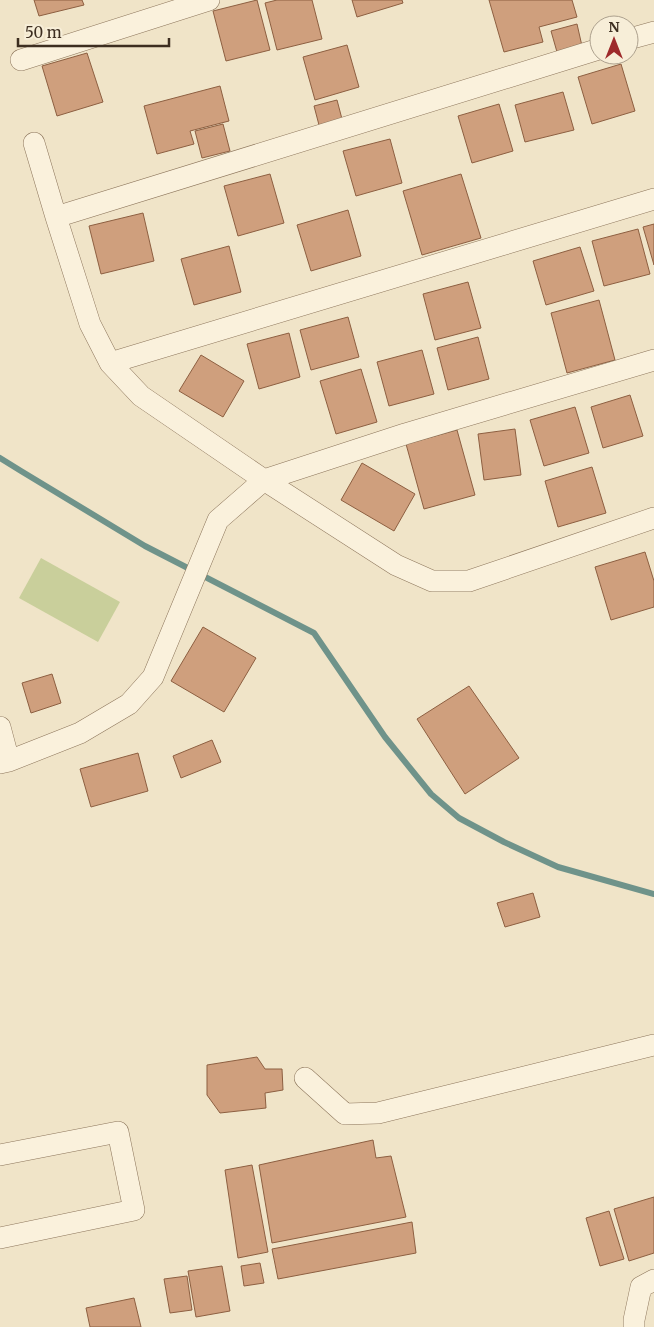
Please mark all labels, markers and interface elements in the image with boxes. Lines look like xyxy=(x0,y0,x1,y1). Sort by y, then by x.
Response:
scale bar xyxy=(18,15,169,47)
north arrow xyxy=(589,15,639,65)
text: N xyxy=(608,18,620,36)
text: 50 m xyxy=(25,23,62,42)

